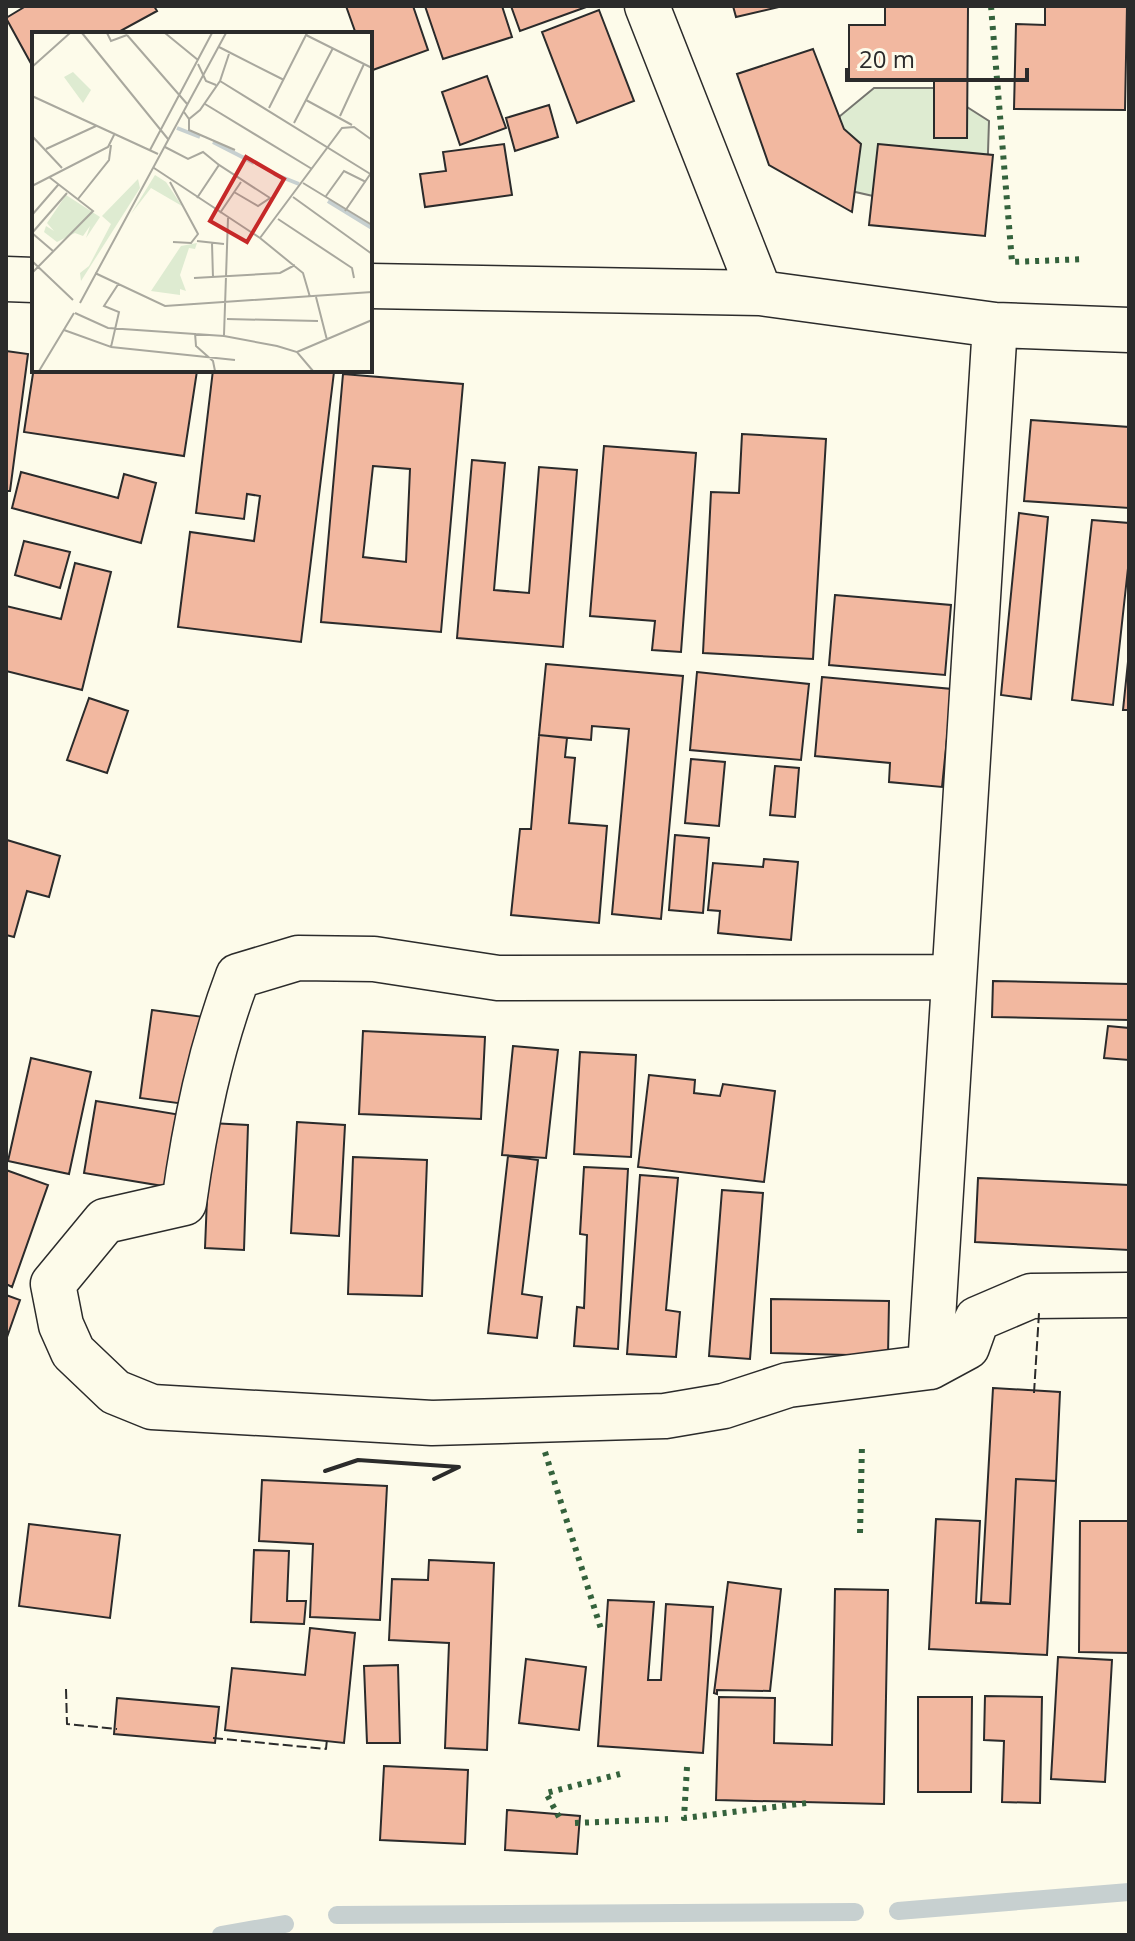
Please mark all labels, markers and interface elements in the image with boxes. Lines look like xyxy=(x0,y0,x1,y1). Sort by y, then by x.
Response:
inset map xyxy=(32,32,372,372)
scale bar xyxy=(847,32,1027,82)
text: 20 m xyxy=(859,42,915,75)

